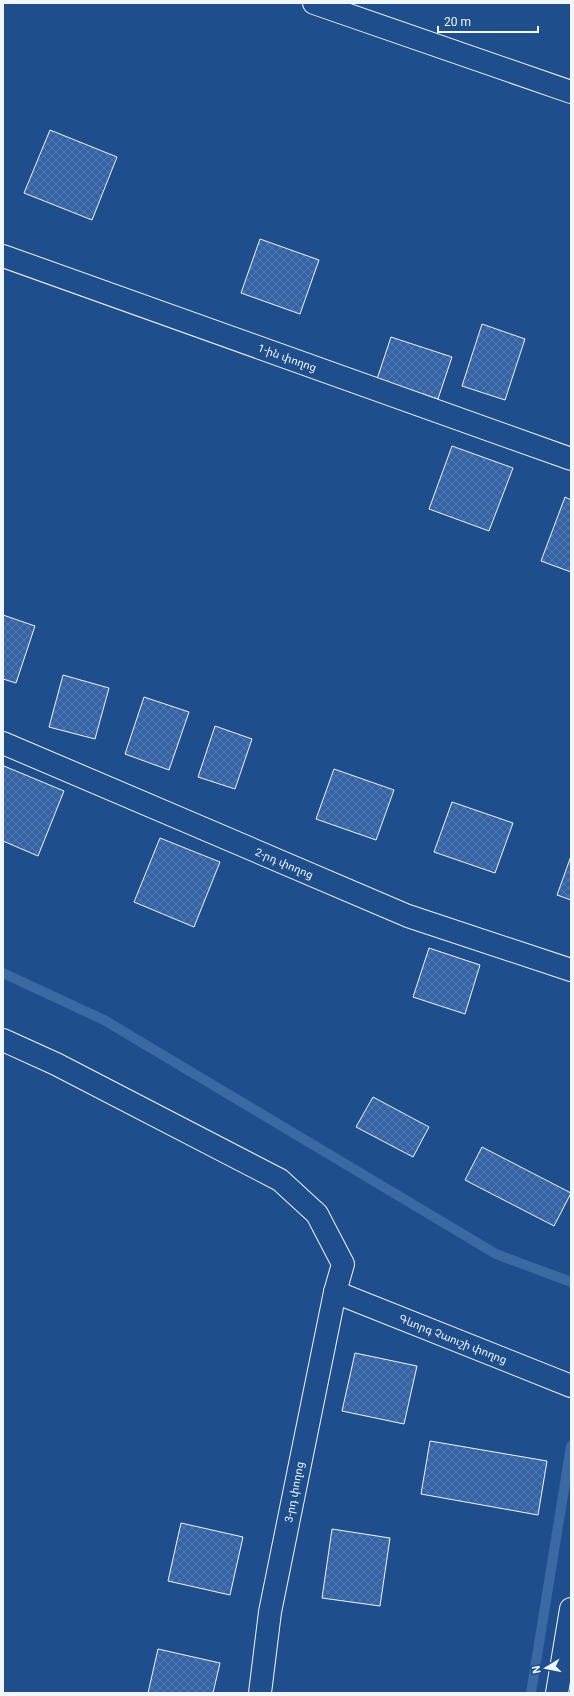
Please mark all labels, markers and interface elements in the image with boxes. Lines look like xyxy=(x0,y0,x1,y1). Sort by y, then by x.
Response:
scale bar xyxy=(438,8,538,34)
text: 20 m xyxy=(444,15,471,29)
street label: 1-ին փողոց xyxy=(256,342,318,375)
street label: 2-րդ փողոց xyxy=(253,846,315,882)
street label: Գևորգ Չաուշի փողոց xyxy=(397,1312,509,1367)
street label: 3-րդ փողոց xyxy=(282,1460,307,1524)
north arrow xyxy=(526,1648,566,1688)
text: N xyxy=(530,1664,544,1675)

